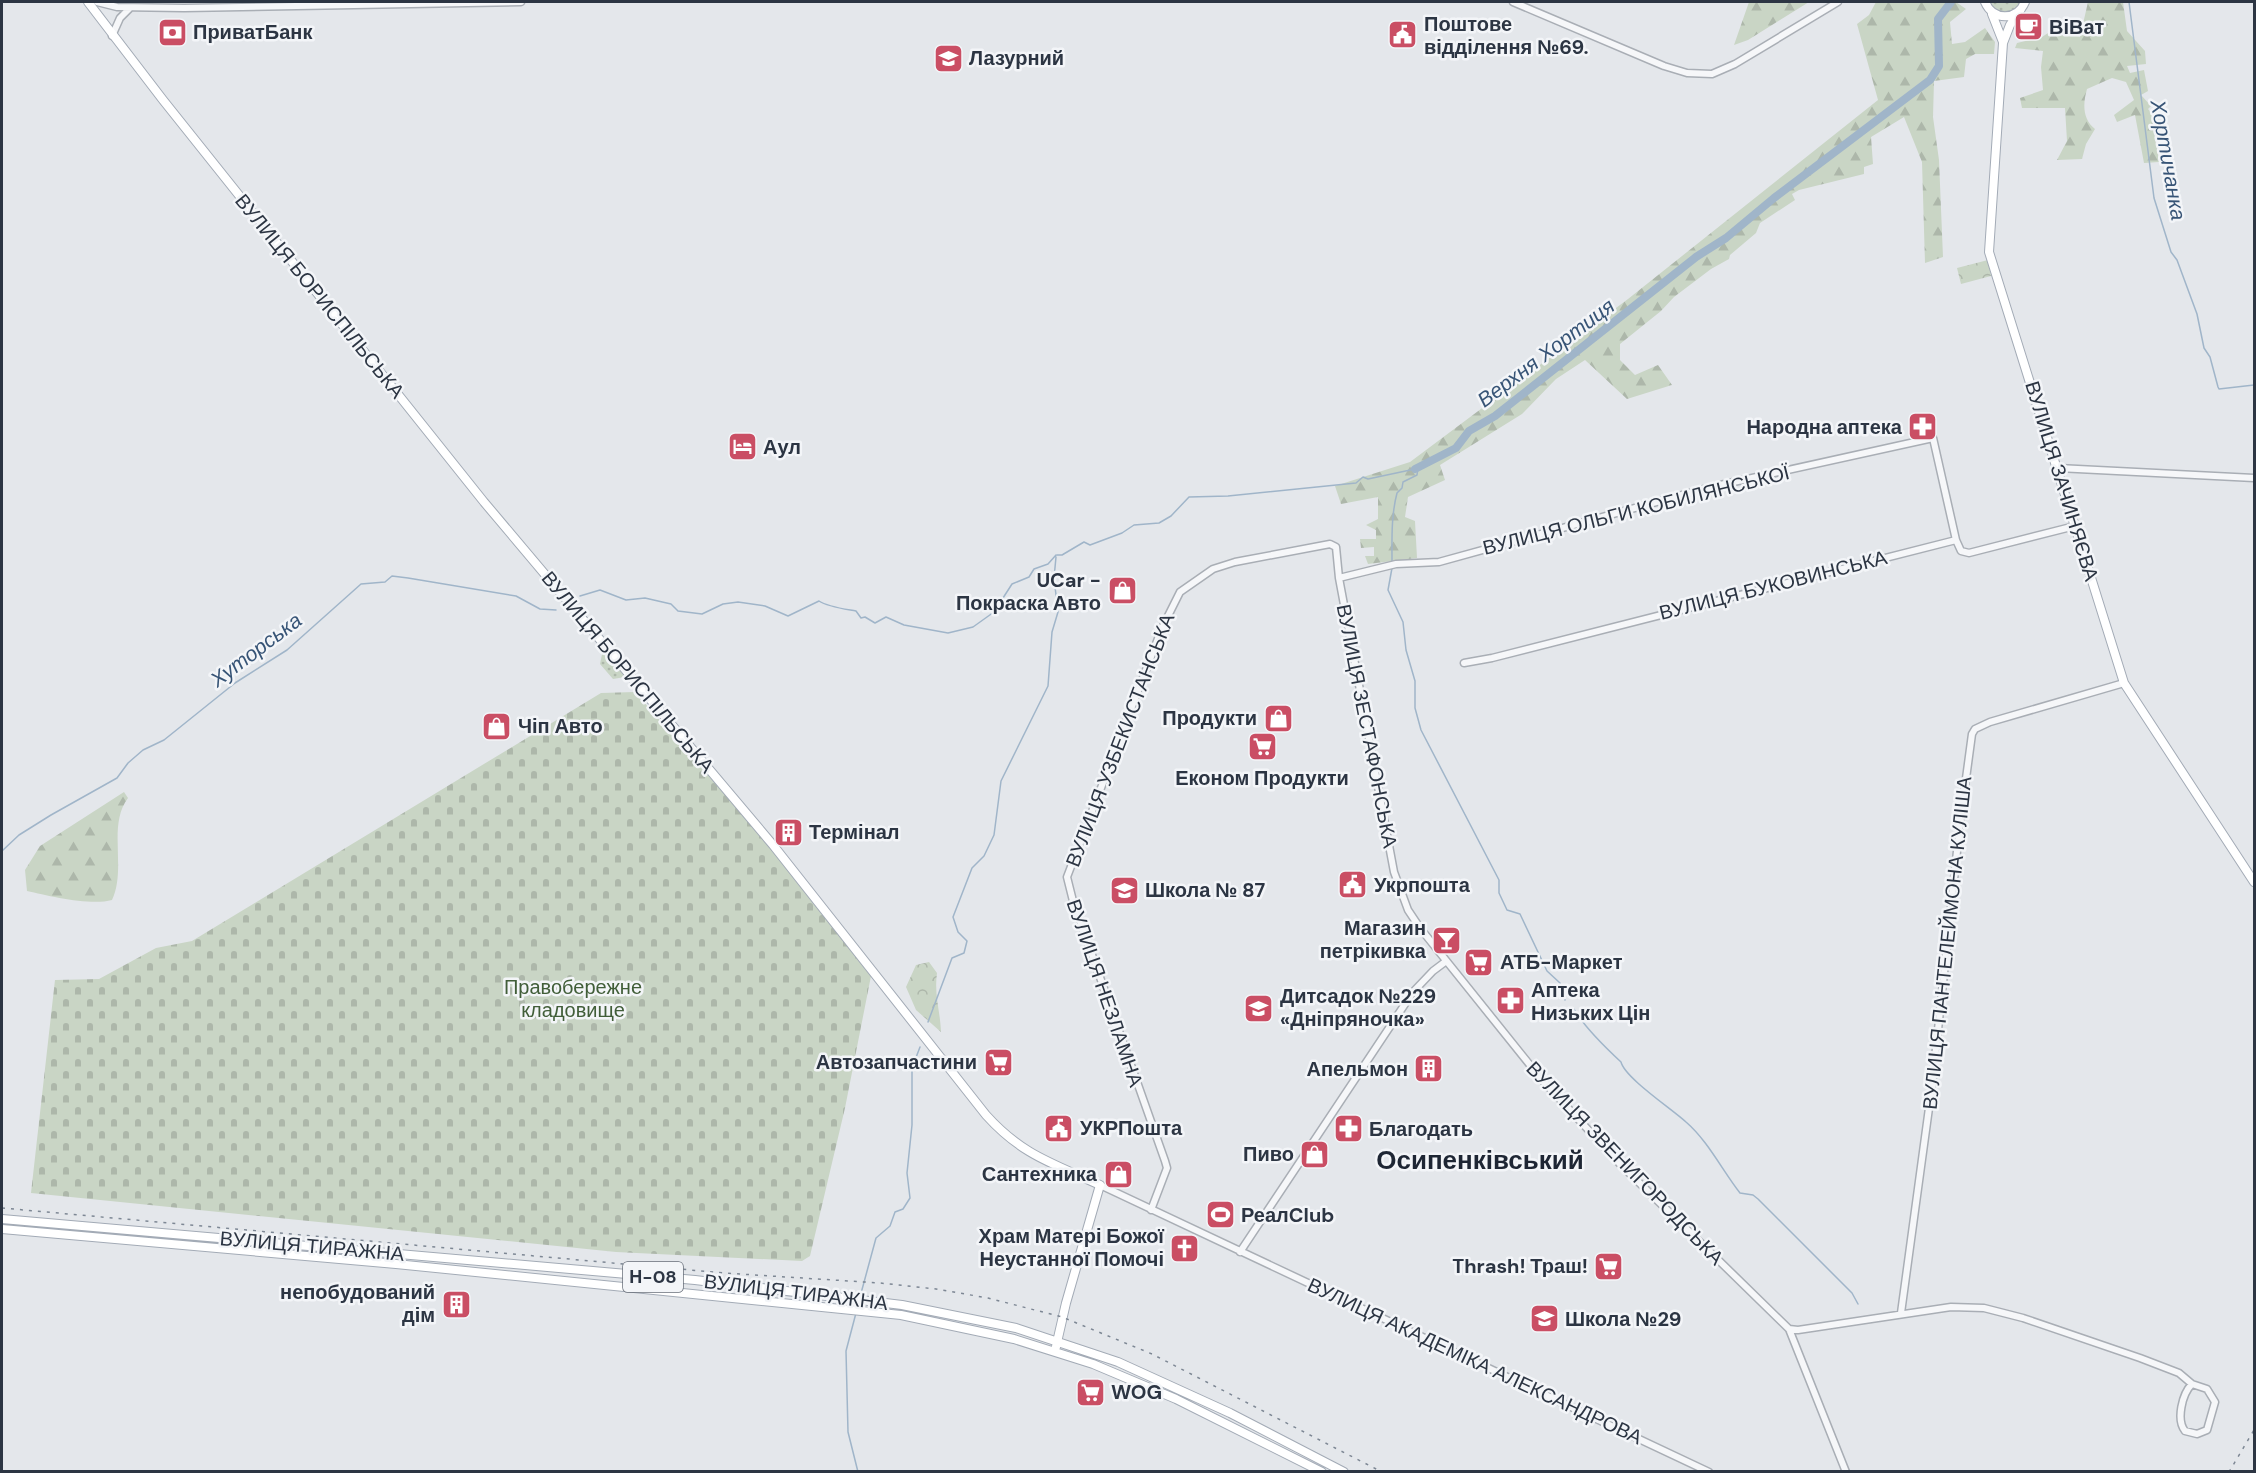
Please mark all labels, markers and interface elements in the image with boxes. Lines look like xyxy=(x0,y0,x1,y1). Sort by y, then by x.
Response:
place label: Поштове відділення №69. xyxy=(1424,11,1589,60)
cafe icon: ВіВат xyxy=(2012,11,2044,43)
place label: ВіВат xyxy=(2049,14,2105,40)
bank icon: ПриватБанк xyxy=(156,16,188,48)
place label: ПриватБанк xyxy=(193,19,313,45)
public building icon: Поштове відділення №69. xyxy=(1387,19,1419,51)
school or university icon: Лазурний xyxy=(932,42,964,74)
place label: Лазурний xyxy=(969,45,1064,71)
water label: Хортичанка xyxy=(2143,97,2192,222)
street label: ВУЛИЦЯ БОРИСПІЛЬСЬКА xyxy=(229,188,411,404)
water label: Верхня Хортиця xyxy=(1472,292,1620,414)
street label: ВУЛИЦЯ ЗАЧИНЯЄВА xyxy=(2019,378,2105,585)
pharmacy icon: Народна аптека xyxy=(1907,411,1939,443)
place label: Народна аптека xyxy=(1746,414,1903,440)
hotel icon: Аул xyxy=(726,431,758,463)
place label: Аул xyxy=(763,434,801,460)
street label: ВУЛИЦЯ ОЛЬГИ КОБИЛЯНСЬКОЇ xyxy=(1480,459,1793,561)
street label: ВУЛИЦЯ БУКОВИНСЬКА xyxy=(1656,544,1890,626)
street label: ВУЛИЦЯ БОРИСПІЛЬСЬКА xyxy=(536,566,721,779)
place label: UCar - Покраска Авто xyxy=(956,567,1101,616)
shop icon: UCar - Покраска Авто xyxy=(1106,575,1138,607)
street label: ВУЛИЦЯ ЗЕСТАФОНСЬКА xyxy=(1331,602,1404,851)
water label: Хуторська xyxy=(204,606,307,694)
street label: ВУЛИЦЯ УЗБЕКИСТАНСЬКА xyxy=(1060,609,1181,870)
shop icon: Продукти xyxy=(1262,702,1294,734)
place label: Продукти xyxy=(1162,705,1257,731)
shop icon: Чіп Авто xyxy=(481,710,513,742)
place label: Чіп Авто xyxy=(518,713,603,739)
supermarket icon: Економ Продукти xyxy=(1246,731,1278,763)
place label: Економ Продукти xyxy=(1175,765,1349,791)
street label: ВУЛИЦЯ ПАНТЕЛЕЙМОНА КУЛІША xyxy=(1917,774,1978,1111)
building icon: Термінал xyxy=(772,816,804,848)
place label: Термінал xyxy=(809,819,900,845)
public building icon: Укрпошта xyxy=(1337,869,1369,901)
place label: Укрпошта xyxy=(1374,872,1471,898)
school or university icon: Школа № 87 xyxy=(1108,874,1140,906)
place label: Школа № 87 xyxy=(1145,877,1266,903)
street label: ВУЛИЦЯ НЕЗЛАМНА xyxy=(1061,896,1150,1091)
place label: Магазин петрікивка xyxy=(1320,915,1427,964)
bar icon: Магазин петрікивка xyxy=(1431,924,1463,956)
supermarket icon: АТБ-Маркет xyxy=(1463,946,1495,978)
place label: АТБ-Маркет xyxy=(1500,949,1623,975)
park label: Правобережне кладовище xyxy=(504,974,642,1023)
place label: Аптека Низьких Цін xyxy=(1531,977,1650,1026)
place label: Дитсадок №229 «Дніпряночка» xyxy=(1280,983,1436,1032)
pharmacy icon: Аптека Низьких Цін xyxy=(1494,985,1526,1017)
school or university icon: Дитсадок №229 «Дніпряночка» xyxy=(1243,992,1275,1024)
supermarket icon: Автозапчастини xyxy=(982,1046,1014,1078)
place label: Автозапчастини xyxy=(816,1049,977,1075)
building icon: Апельмон xyxy=(1413,1053,1445,1085)
place label: Апельмон xyxy=(1307,1056,1408,1082)
street label: ВУЛИЦЯ ЗВЕНИГОРОДСЬКА xyxy=(1521,1056,1730,1271)
public building icon: УКРПошта xyxy=(1043,1112,1075,1144)
pharmacy icon: Благодать xyxy=(1332,1113,1364,1145)
place label: УКРПошта xyxy=(1080,1115,1183,1141)
place label: Благодать xyxy=(1369,1116,1473,1142)
shop icon: Пиво xyxy=(1299,1138,1331,1170)
place label: Пиво xyxy=(1243,1141,1294,1167)
district label: Осипенківський xyxy=(1376,1143,1584,1177)
shop icon: Сантехника xyxy=(1102,1158,1134,1190)
place label: Сантехника xyxy=(982,1161,1098,1187)
sports icon: РеалClub xyxy=(1204,1199,1236,1231)
place label: РеалClub xyxy=(1241,1202,1334,1228)
place label: Храм Матері Божої Неустанної Помочі xyxy=(979,1223,1164,1272)
street label: ВУЛИЦЯ ТИРАЖНА xyxy=(219,1225,406,1267)
church icon: Храм Матері Божої Неустанної Помочі xyxy=(1169,1232,1201,1264)
supermarket icon: Thrash! Траш! xyxy=(1593,1250,1625,1282)
place label: Thrash! Траш! xyxy=(1452,1253,1588,1279)
road number: Н-08 xyxy=(623,1262,683,1292)
street label: ВУЛИЦЯ ТИРАЖНА xyxy=(703,1268,890,1316)
street label: ВУЛИЦЯ АКАДЕМІКА АЛЕКСАНДРОВА xyxy=(1303,1272,1647,1451)
place label: непобудований дім xyxy=(280,1279,435,1328)
building icon: непобудований дім xyxy=(440,1288,472,1320)
school or university icon: Школа №29 xyxy=(1528,1303,1560,1335)
place label: Школа №29 xyxy=(1565,1306,1682,1332)
supermarket icon: WOG xyxy=(1074,1376,1106,1408)
place label: WOG xyxy=(1111,1379,1162,1405)

